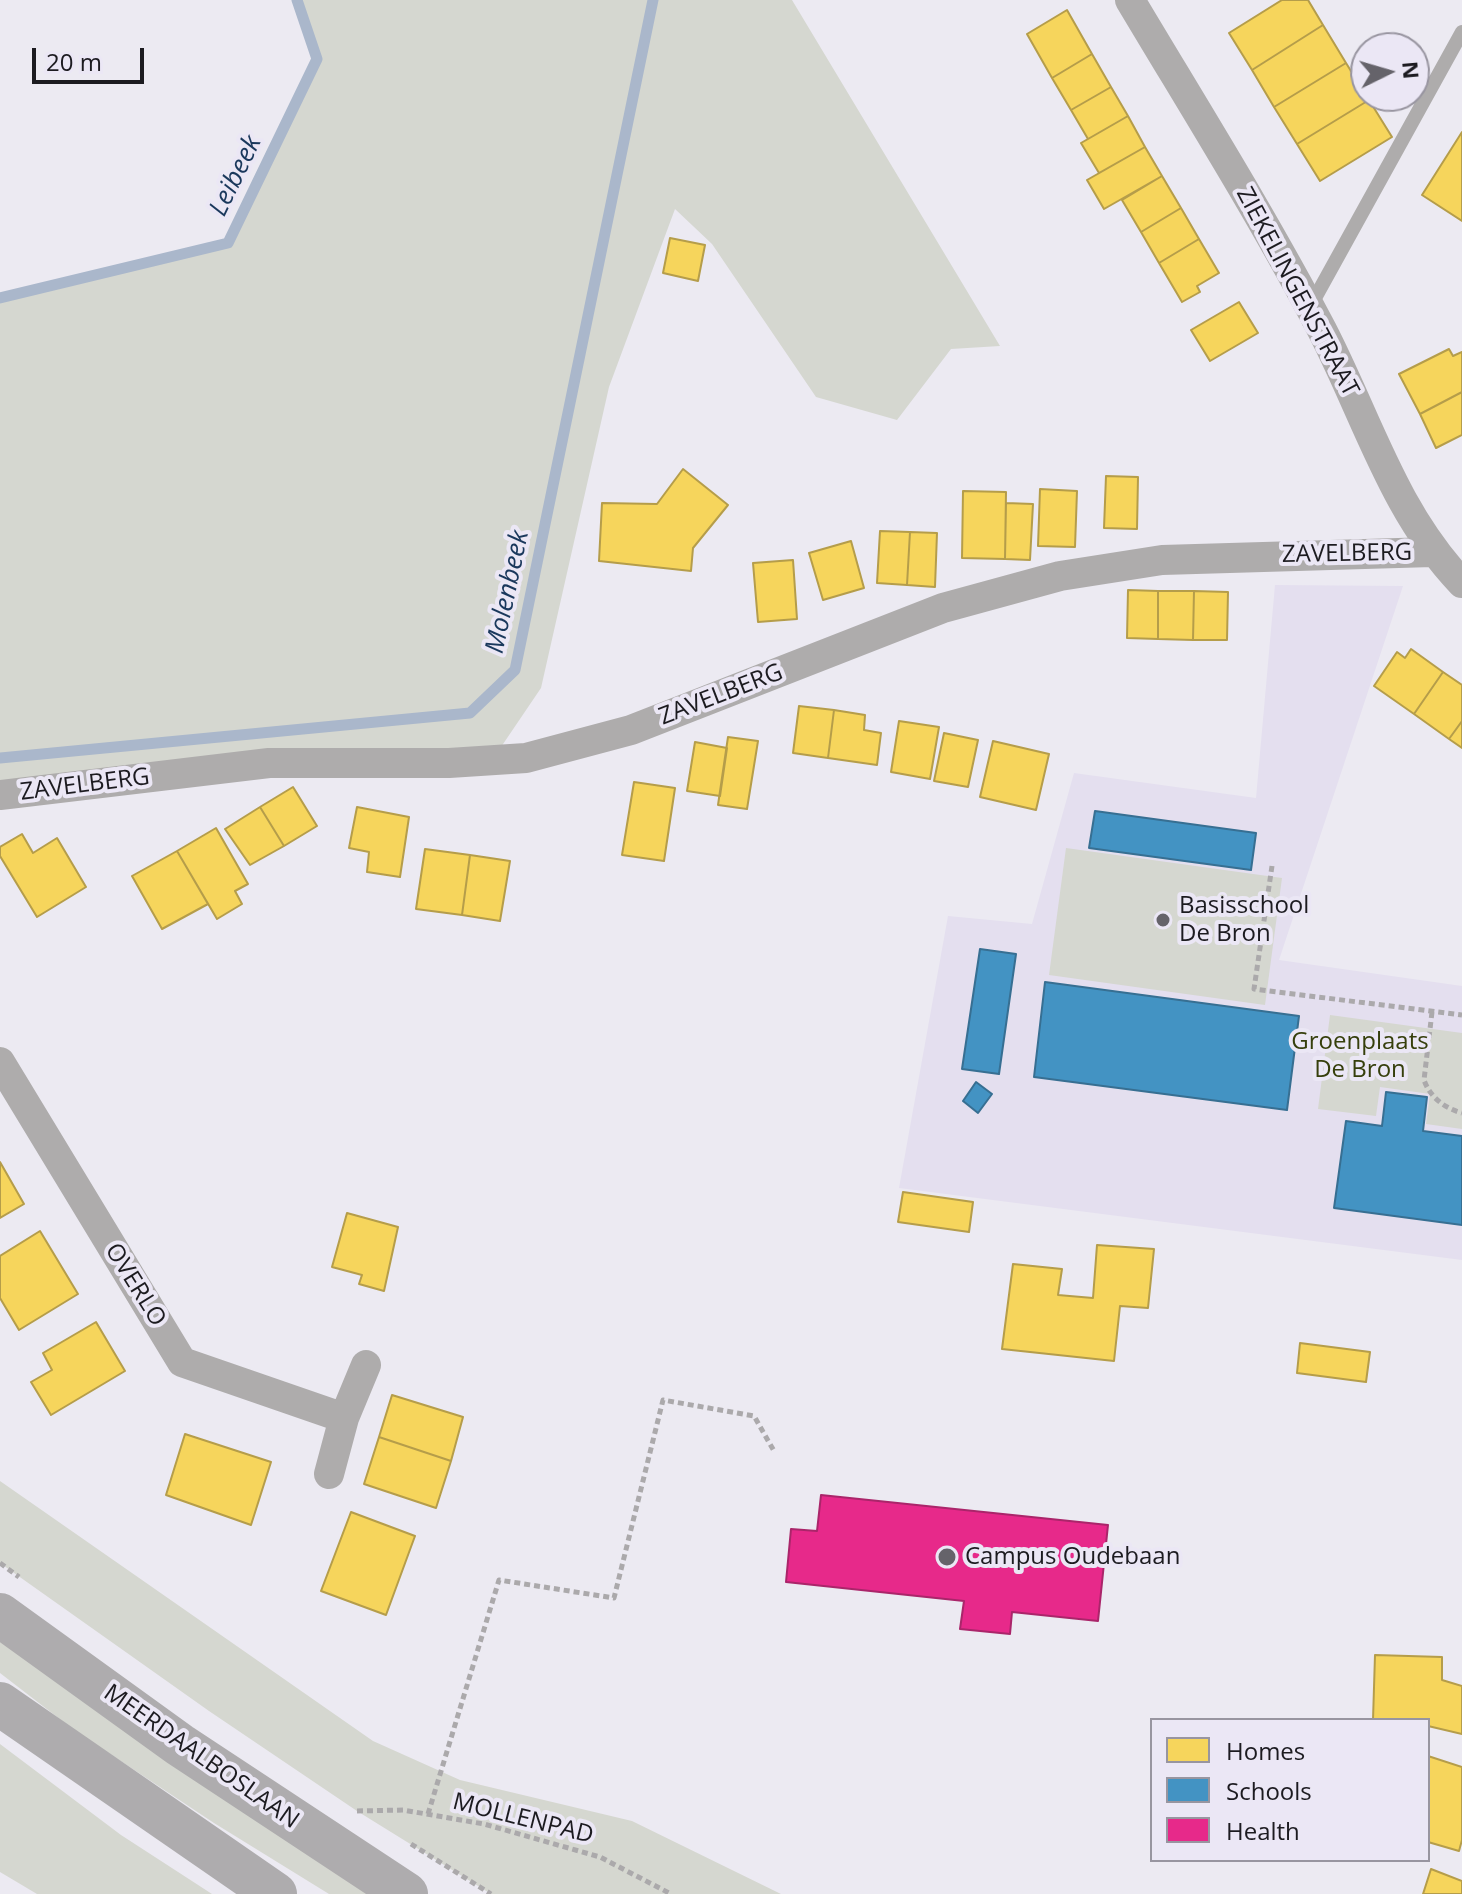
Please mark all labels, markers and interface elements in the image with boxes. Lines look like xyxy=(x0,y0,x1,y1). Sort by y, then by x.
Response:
scale bar xyxy=(36,32,148,82)
north arrow xyxy=(1350,32,1430,112)
text: 20 m xyxy=(46,45,102,78)
text: N xyxy=(1396,60,1428,80)
water label: Leibeek xyxy=(203,131,269,221)
street label: ZIEKELINGENSTRAAT xyxy=(1230,182,1364,402)
water label: Molenbeek xyxy=(480,528,536,656)
street label: ZAVELBERG xyxy=(1282,538,1412,570)
street label: ZAVELBERG xyxy=(655,658,787,732)
street label: ZAVELBERG xyxy=(19,763,151,807)
place label: Basisschool De Bron xyxy=(1179,892,1309,948)
marker: Basisschool De Bron xyxy=(1154,911,1172,929)
park label: Groenplaats De Bron xyxy=(1291,1028,1429,1084)
street label: OVERLO xyxy=(98,1238,172,1332)
place label: Campus Oudebaan xyxy=(965,1543,1180,1571)
marker: Campus Oudebaan xyxy=(936,1546,958,1568)
street label: MEERDAALBOSLAAN xyxy=(98,1679,304,1835)
legend xyxy=(1150,1718,1430,1862)
text: Homes xyxy=(1226,1734,1305,1767)
text: Schools xyxy=(1226,1774,1312,1807)
street label: MOLLENPAD xyxy=(450,1788,596,1850)
text: Health xyxy=(1226,1814,1300,1847)

